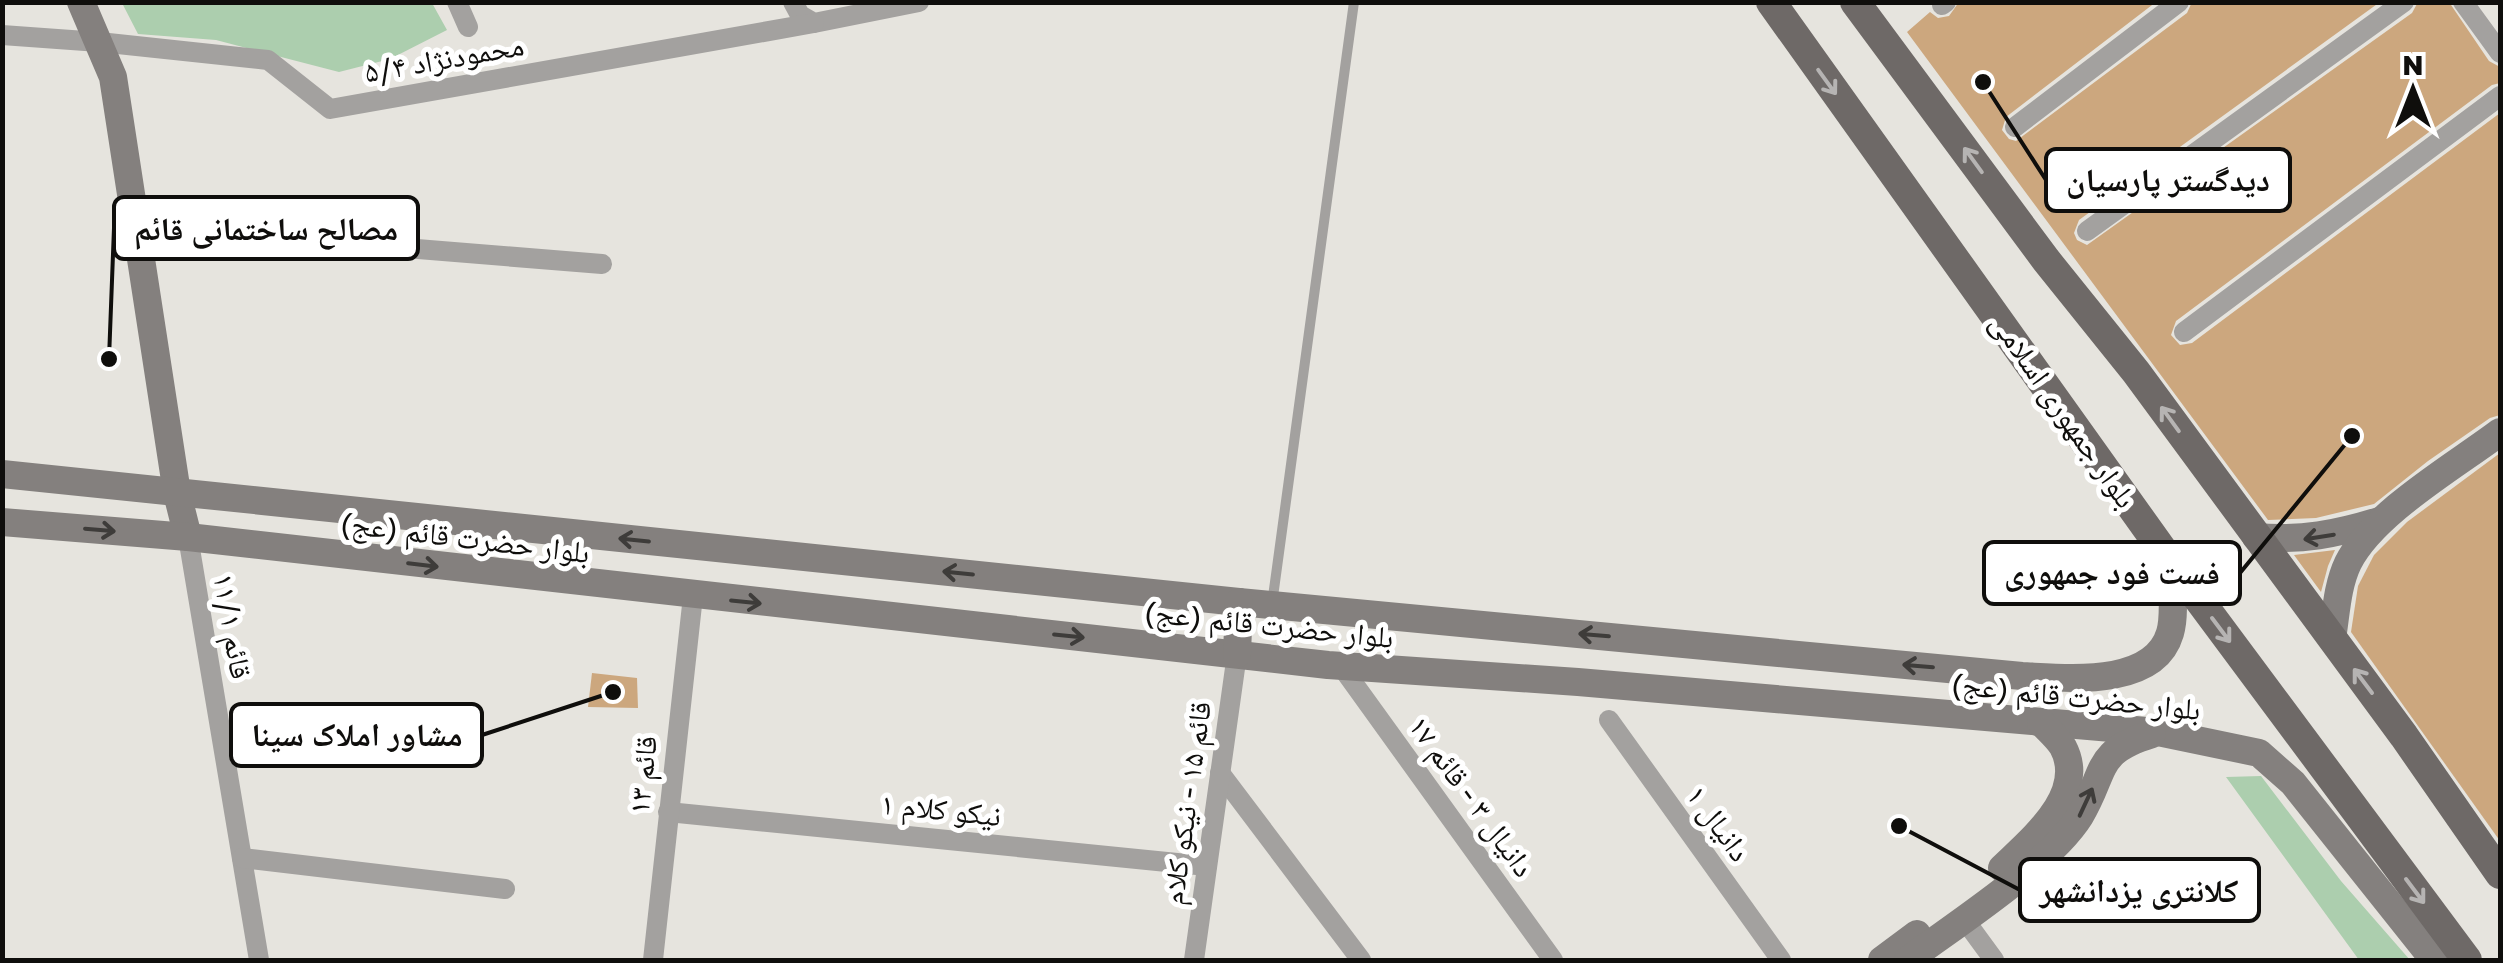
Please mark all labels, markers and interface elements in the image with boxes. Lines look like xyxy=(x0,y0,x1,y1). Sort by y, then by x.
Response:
street label: محمودنژاد ۵/۴ xyxy=(361,26,527,90)
north arrow xyxy=(2363,40,2463,140)
text: N xyxy=(2402,48,2424,81)
one-way arrow xyxy=(1817,67,1838,95)
one-way arrow xyxy=(1963,147,1984,174)
callout: دیدگستر پارسیان xyxy=(2046,149,2290,211)
text: دیدگستر پارسیان xyxy=(2066,160,2270,199)
callout: مصالح ساختمانی قائم xyxy=(114,197,418,259)
text: مصالح ساختمانی قائم xyxy=(134,209,398,250)
street label: بلوار جمهوری اسلامی xyxy=(1983,306,2145,515)
one-way arrow xyxy=(2160,406,2181,433)
street label: بلوار حضرت قائم (عج) xyxy=(338,504,592,573)
one-way arrow xyxy=(83,520,115,539)
one-way arrow xyxy=(2303,528,2335,546)
one-way arrow xyxy=(619,530,651,549)
callout: فست فود جمهوری xyxy=(1984,542,2240,604)
text: فست فود جمهوری xyxy=(2004,553,2220,592)
one-way arrow xyxy=(406,556,438,575)
one-way arrow xyxy=(942,563,974,582)
street label: قائم ۱۱/۱ xyxy=(203,570,260,682)
one-way arrow xyxy=(729,593,761,612)
street label: بلوار حضرت قائم (عج) xyxy=(1142,593,1396,658)
one-way arrow xyxy=(2211,616,2232,643)
one-way arrow xyxy=(1579,626,1611,645)
one-way arrow xyxy=(1052,627,1084,646)
one-way arrow xyxy=(1902,656,1935,675)
street label: بلوار حضرت قائم (عج) xyxy=(1949,665,2203,730)
one-way arrow xyxy=(2353,667,2374,695)
street label: قائم ۱۵ - نیکو کلام xyxy=(1154,699,1221,907)
callout: مشاور املاک سینا xyxy=(231,704,482,766)
street label: دانیال ۳ - قائم ۱۷ xyxy=(1399,708,1542,885)
text: مشاور املاک سینا xyxy=(251,715,463,753)
street label: قائم ۱۳ xyxy=(620,734,667,816)
street label: دانیال ۱ xyxy=(1679,778,1759,869)
street label: نیکو کلام ۱ xyxy=(879,785,1003,835)
one-way arrow xyxy=(2077,788,2096,818)
callout: کلانتری یزدانشهر xyxy=(2020,859,2259,921)
text: کلانتری یزدانشهر xyxy=(2038,871,2238,910)
one-way arrow xyxy=(2405,877,2426,904)

